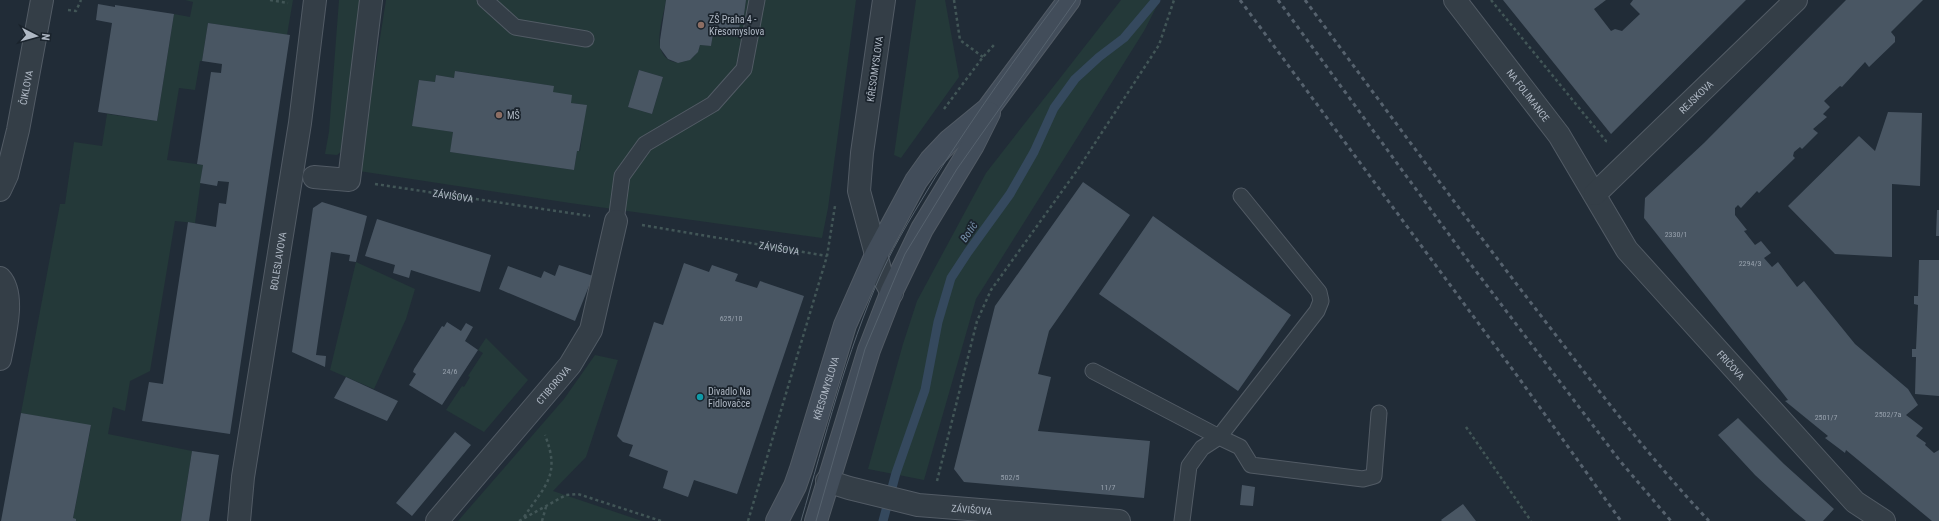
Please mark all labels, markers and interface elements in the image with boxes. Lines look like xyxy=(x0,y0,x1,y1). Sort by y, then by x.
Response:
place label: ZŠ Praha 4 - Křesomyslova xyxy=(709,13,764,37)
north arrow xyxy=(16,16,56,56)
marker: ZŠ Praha 4 - Křesomyslova xyxy=(696,20,706,30)
text: N xyxy=(39,33,52,41)
street label: KŘESOMYSLOVA xyxy=(864,35,885,102)
street label: NA FOLIMANCE xyxy=(1505,67,1552,123)
street label: ČIKLOVA xyxy=(15,69,34,106)
street label: REJSKOVA xyxy=(1677,78,1715,116)
place label: MŠ xyxy=(507,109,520,121)
marker: MŠ xyxy=(494,110,504,120)
street label: ZÁVIŠOVA xyxy=(432,187,474,204)
water label: Botič xyxy=(957,219,981,245)
house number: 2330/1 xyxy=(1665,230,1687,239)
street label: BOLESLAVOVA xyxy=(268,231,288,291)
street label: ZÁVIŠOVA xyxy=(758,239,800,257)
house number: 2294/3 xyxy=(1739,259,1761,268)
house number: 625/10 xyxy=(720,314,742,323)
street label: FRIČOVA xyxy=(1715,348,1747,382)
street label: KŘESOMYSLOVA xyxy=(811,355,841,421)
street label: CTIBOROVA xyxy=(534,363,573,406)
house number: 24/6 xyxy=(443,367,457,376)
place label: Divadlo Na Fidlovačce xyxy=(708,386,751,409)
marker: Divadlo Na Fidlovačce xyxy=(695,392,705,402)
house number: 2502/7a xyxy=(1875,410,1901,419)
house number: 2501/7 xyxy=(1815,413,1837,422)
house number: 502/5 xyxy=(1001,473,1019,482)
house number: 11/7 xyxy=(1101,483,1115,492)
street label: ZÁVIŠOVA xyxy=(951,502,993,516)

